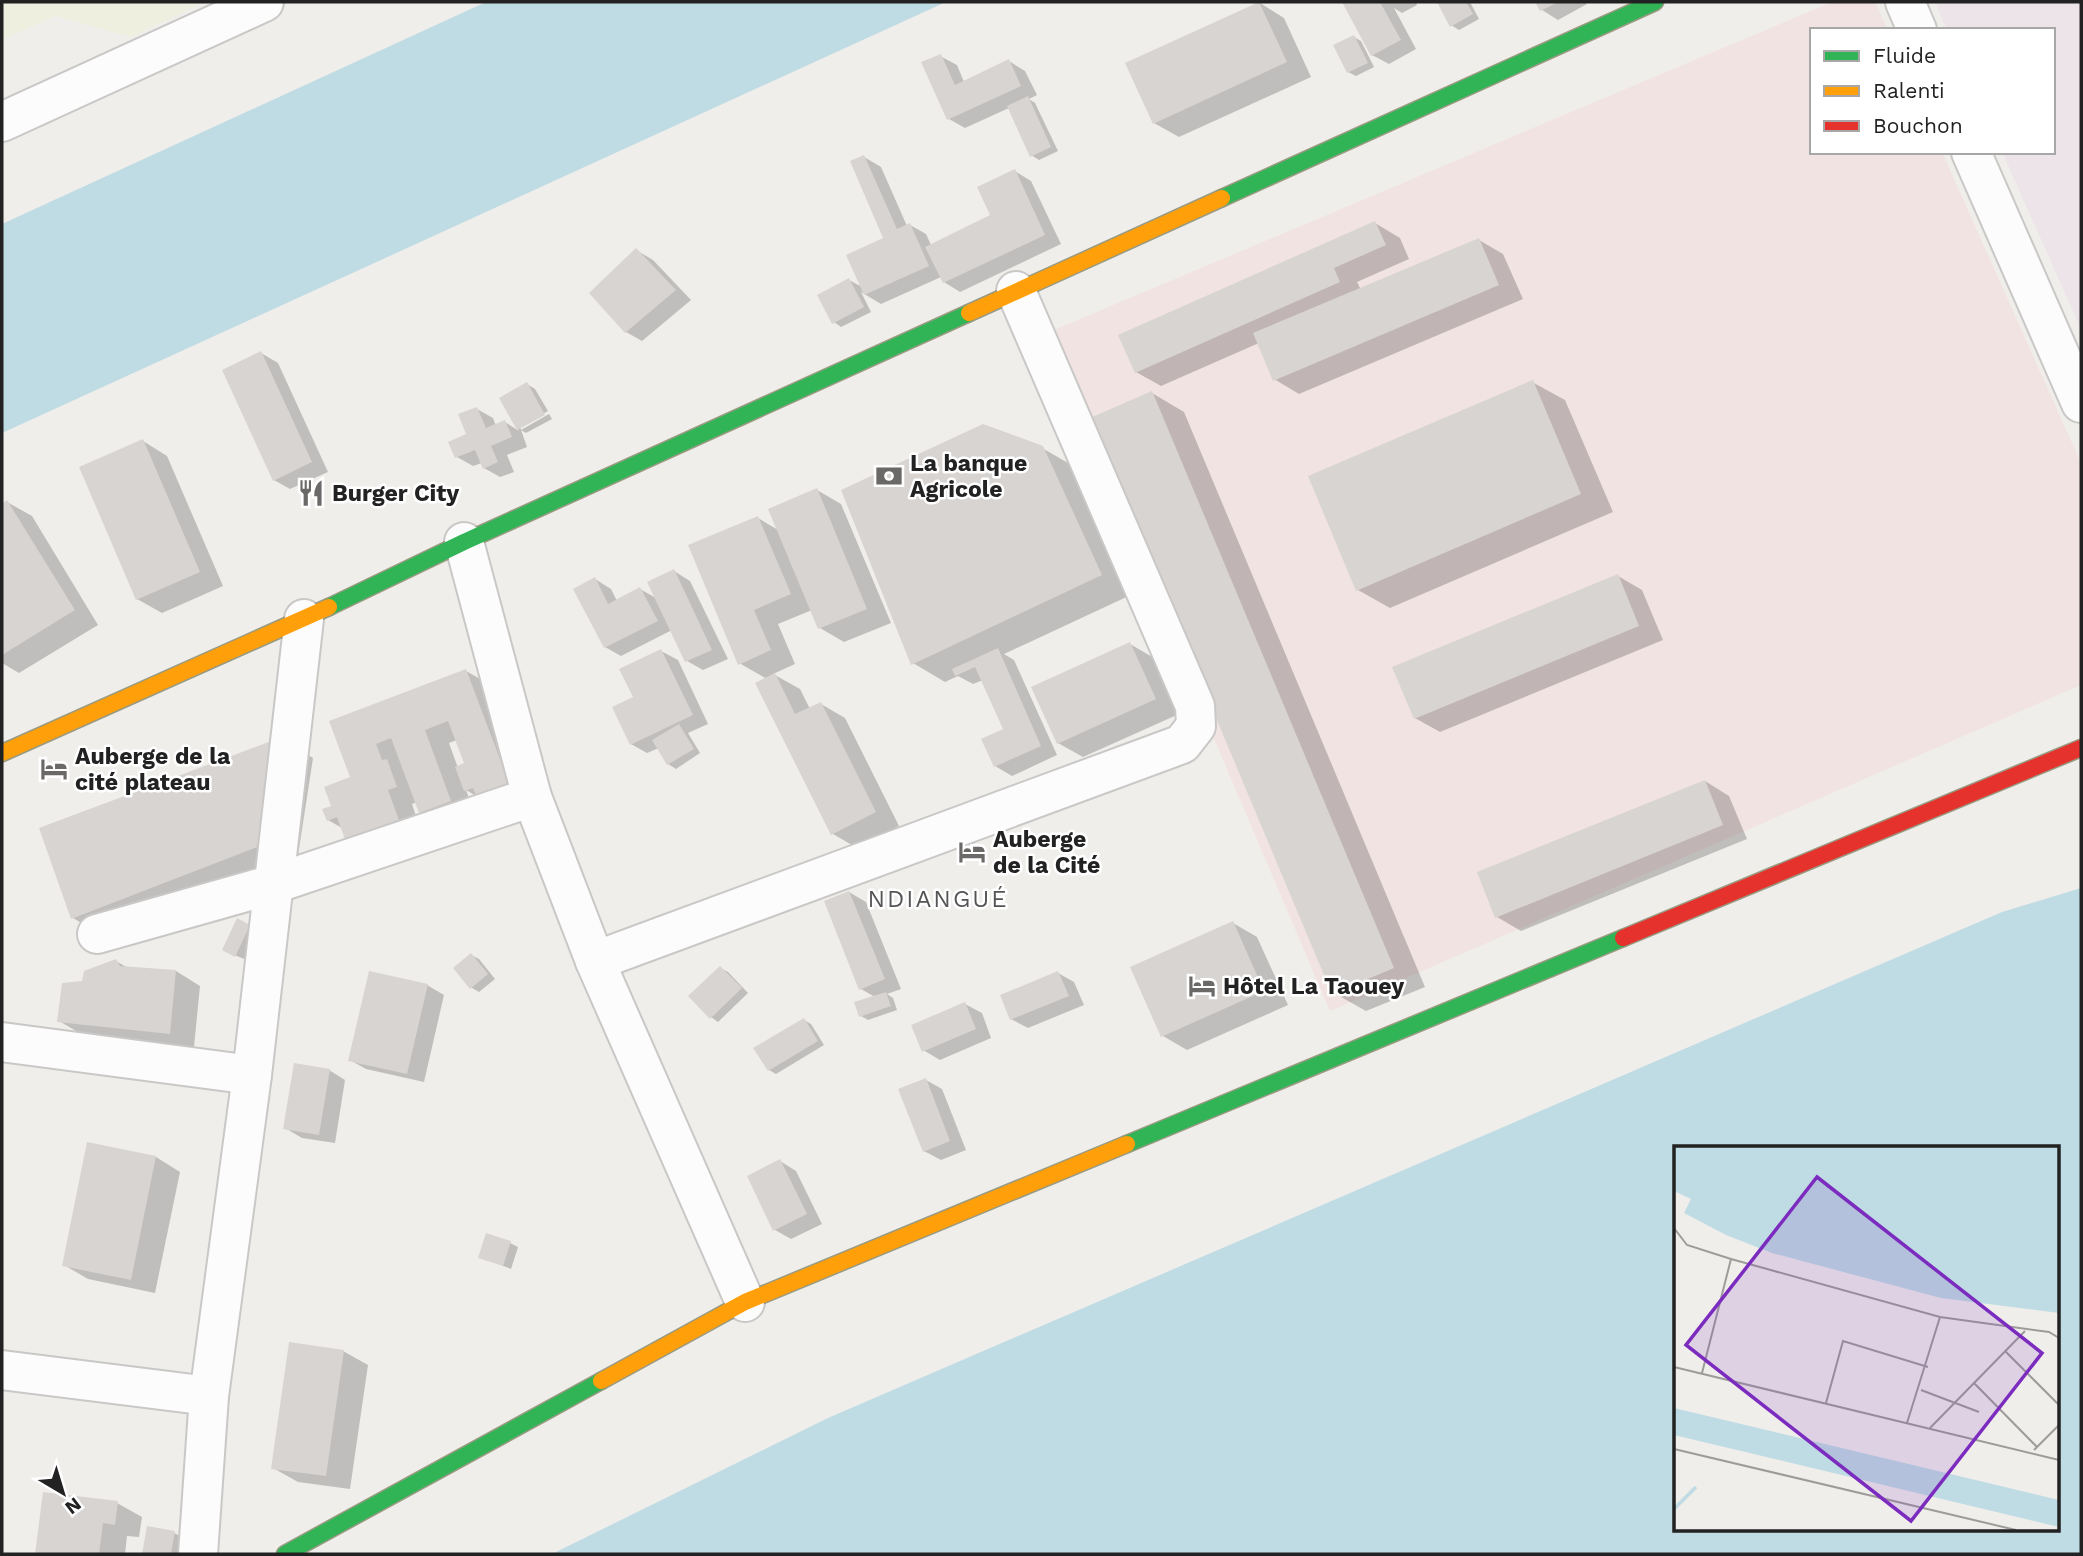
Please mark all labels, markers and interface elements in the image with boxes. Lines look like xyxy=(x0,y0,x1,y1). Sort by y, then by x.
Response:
legend xyxy=(1810,28,2055,154)
text: Fluide xyxy=(1873,43,1936,68)
text: Ralenti xyxy=(1873,78,1945,103)
text: Bouchon xyxy=(1873,113,1963,138)
place label: La banque Agricole xyxy=(910,450,1027,503)
bank icon: La banque Agricole xyxy=(874,461,904,491)
restaurant icon: Burger City xyxy=(296,478,326,508)
place label: Burger City xyxy=(332,480,459,507)
place label: Auberge de la cité plateau xyxy=(75,743,231,796)
hotel icon: Auberge de la cité plateau xyxy=(39,754,69,784)
place label: Auberge de la Cité xyxy=(993,826,1100,879)
hotel icon: Auberge de la Cité xyxy=(957,837,987,867)
district label: NDIANGUÉ xyxy=(867,885,1009,913)
hotel icon: Hôtel La Taouey xyxy=(1187,971,1217,1001)
place label: Hôtel La Taouey xyxy=(1223,973,1404,1000)
inset map xyxy=(1674,1146,2058,1532)
north arrow xyxy=(28,1458,98,1528)
text: N xyxy=(61,1493,86,1519)

